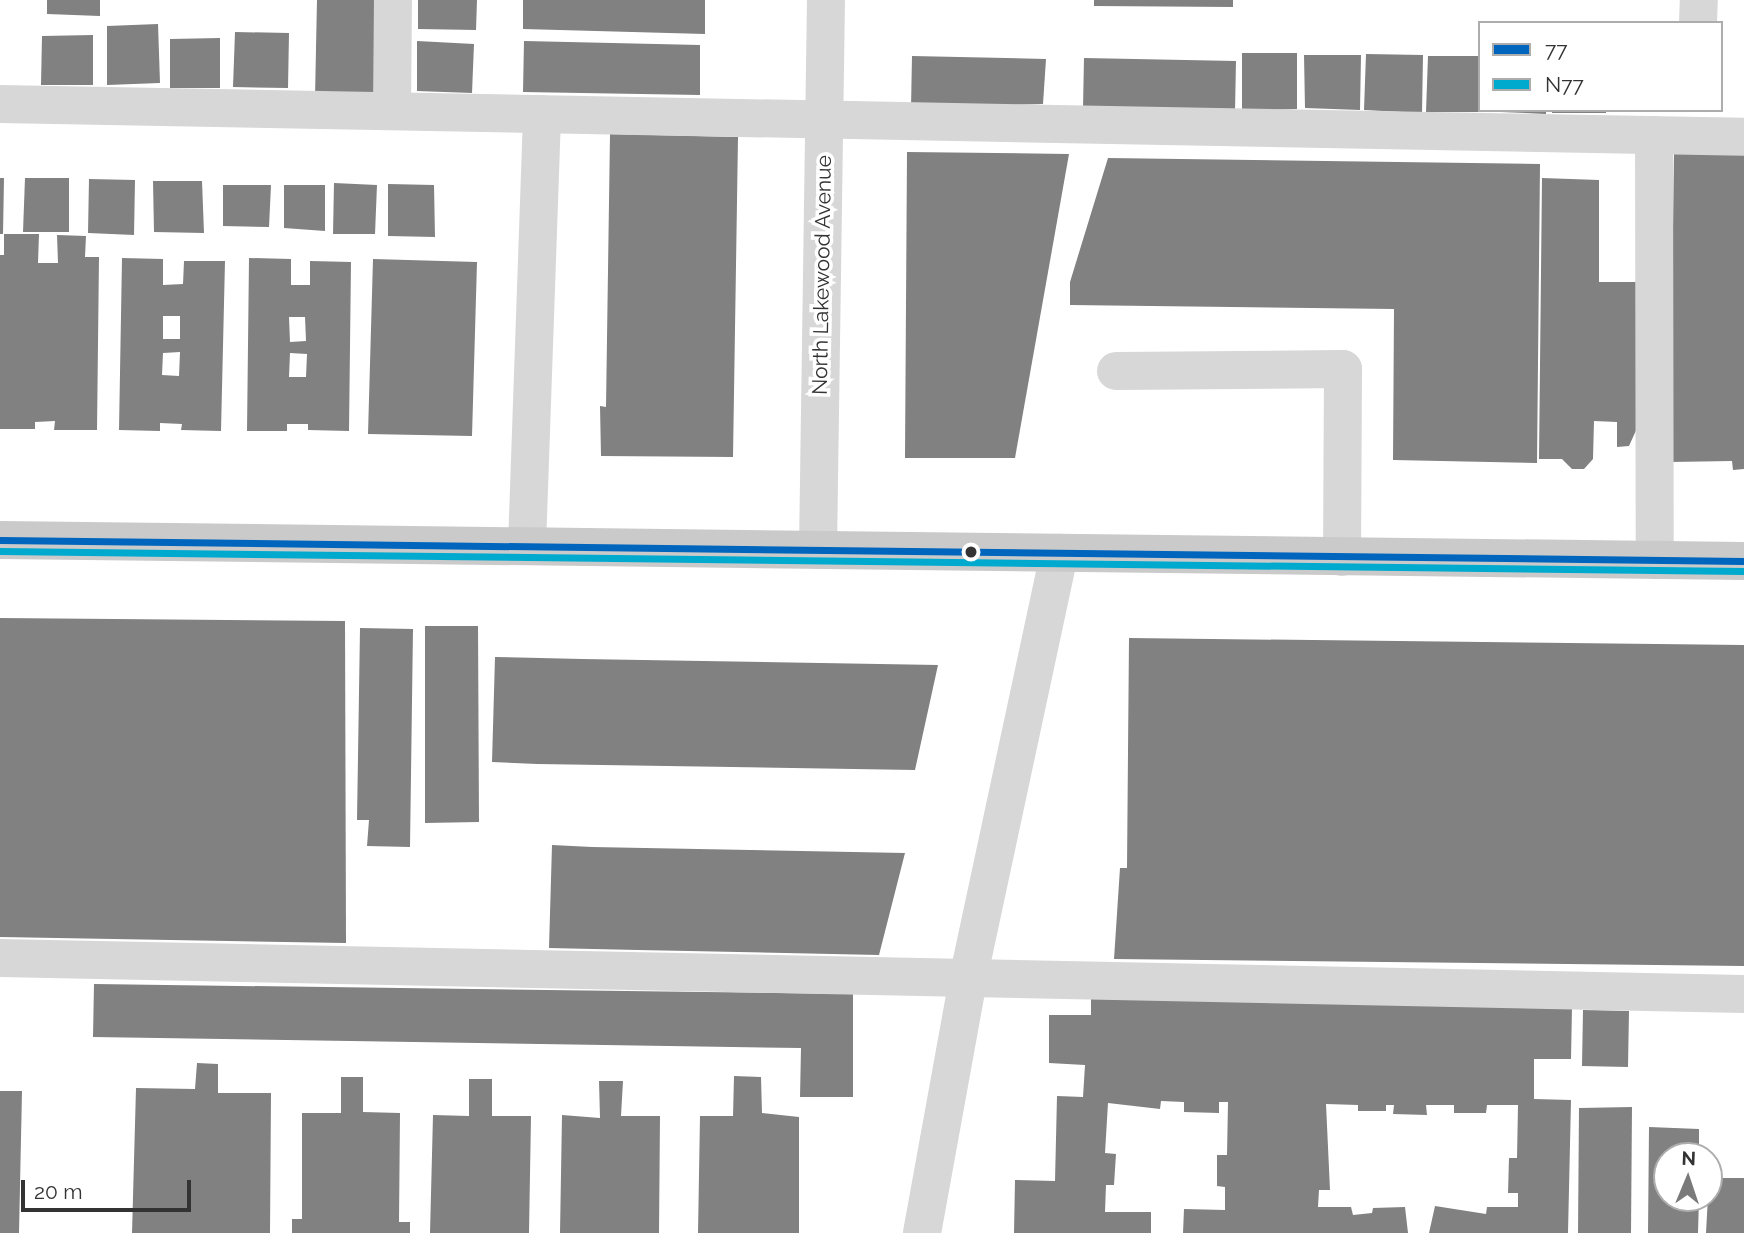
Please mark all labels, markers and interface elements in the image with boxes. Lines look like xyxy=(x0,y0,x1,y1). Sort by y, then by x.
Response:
legend xyxy=(1478,21,1723,112)
text: 77 xyxy=(1545,37,1567,62)
text: N77 xyxy=(1545,72,1584,97)
street label: North Lakewood Avenue xyxy=(807,154,837,396)
unlabelled marker xyxy=(964,545,978,559)
north arrow xyxy=(1653,1142,1723,1212)
text: N xyxy=(1681,1147,1696,1169)
scale bar xyxy=(24,1166,194,1210)
text: 20 m xyxy=(34,1179,82,1204)

